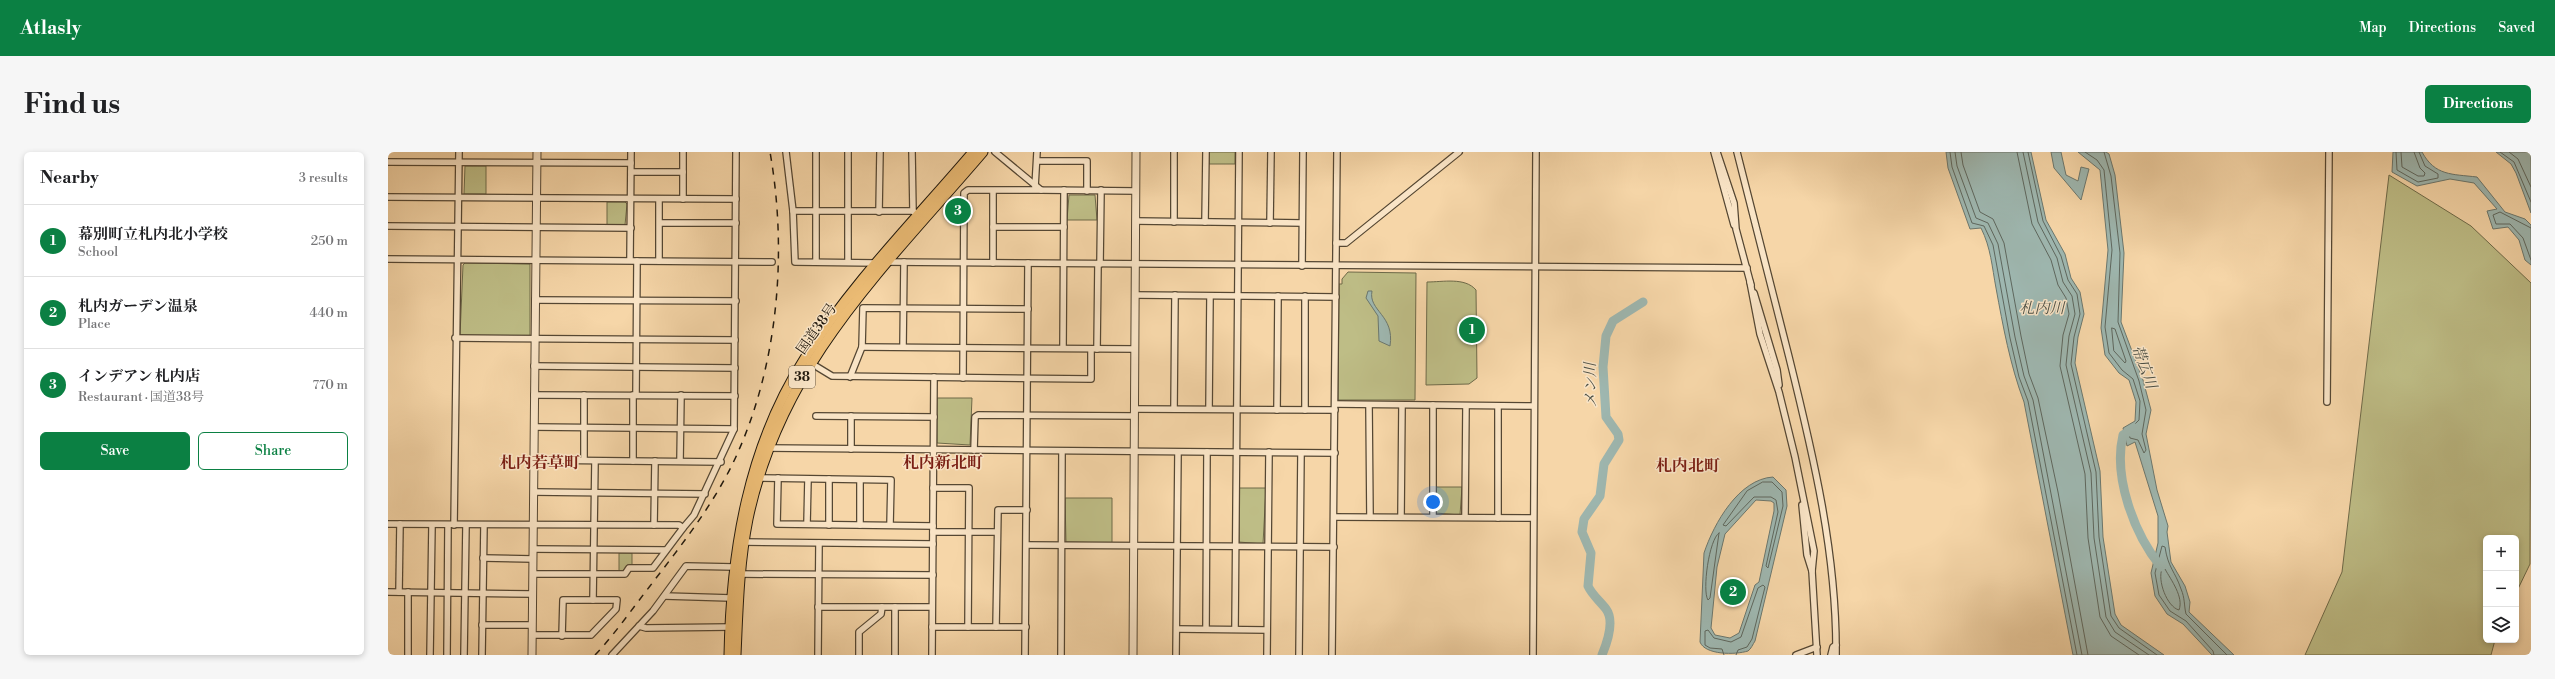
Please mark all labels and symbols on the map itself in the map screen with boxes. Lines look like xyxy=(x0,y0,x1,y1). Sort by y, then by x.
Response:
pin: 3 xyxy=(945,196,971,226)
water label: 札内川 xyxy=(2019,299,2066,318)
street label: 国道38号 xyxy=(793,300,841,358)
pin: 1 xyxy=(1459,315,1485,345)
water label: 帯広川 xyxy=(2127,343,2161,393)
water label: メン川 xyxy=(1581,360,1601,408)
road number: 38 xyxy=(789,366,815,388)
district label: 札内若草町 xyxy=(500,453,580,473)
district label: 札内新北町 xyxy=(903,453,983,473)
district label: 札内北町 xyxy=(1656,456,1720,476)
your location xyxy=(1423,492,1443,512)
pin: 2 xyxy=(1720,577,1746,607)

